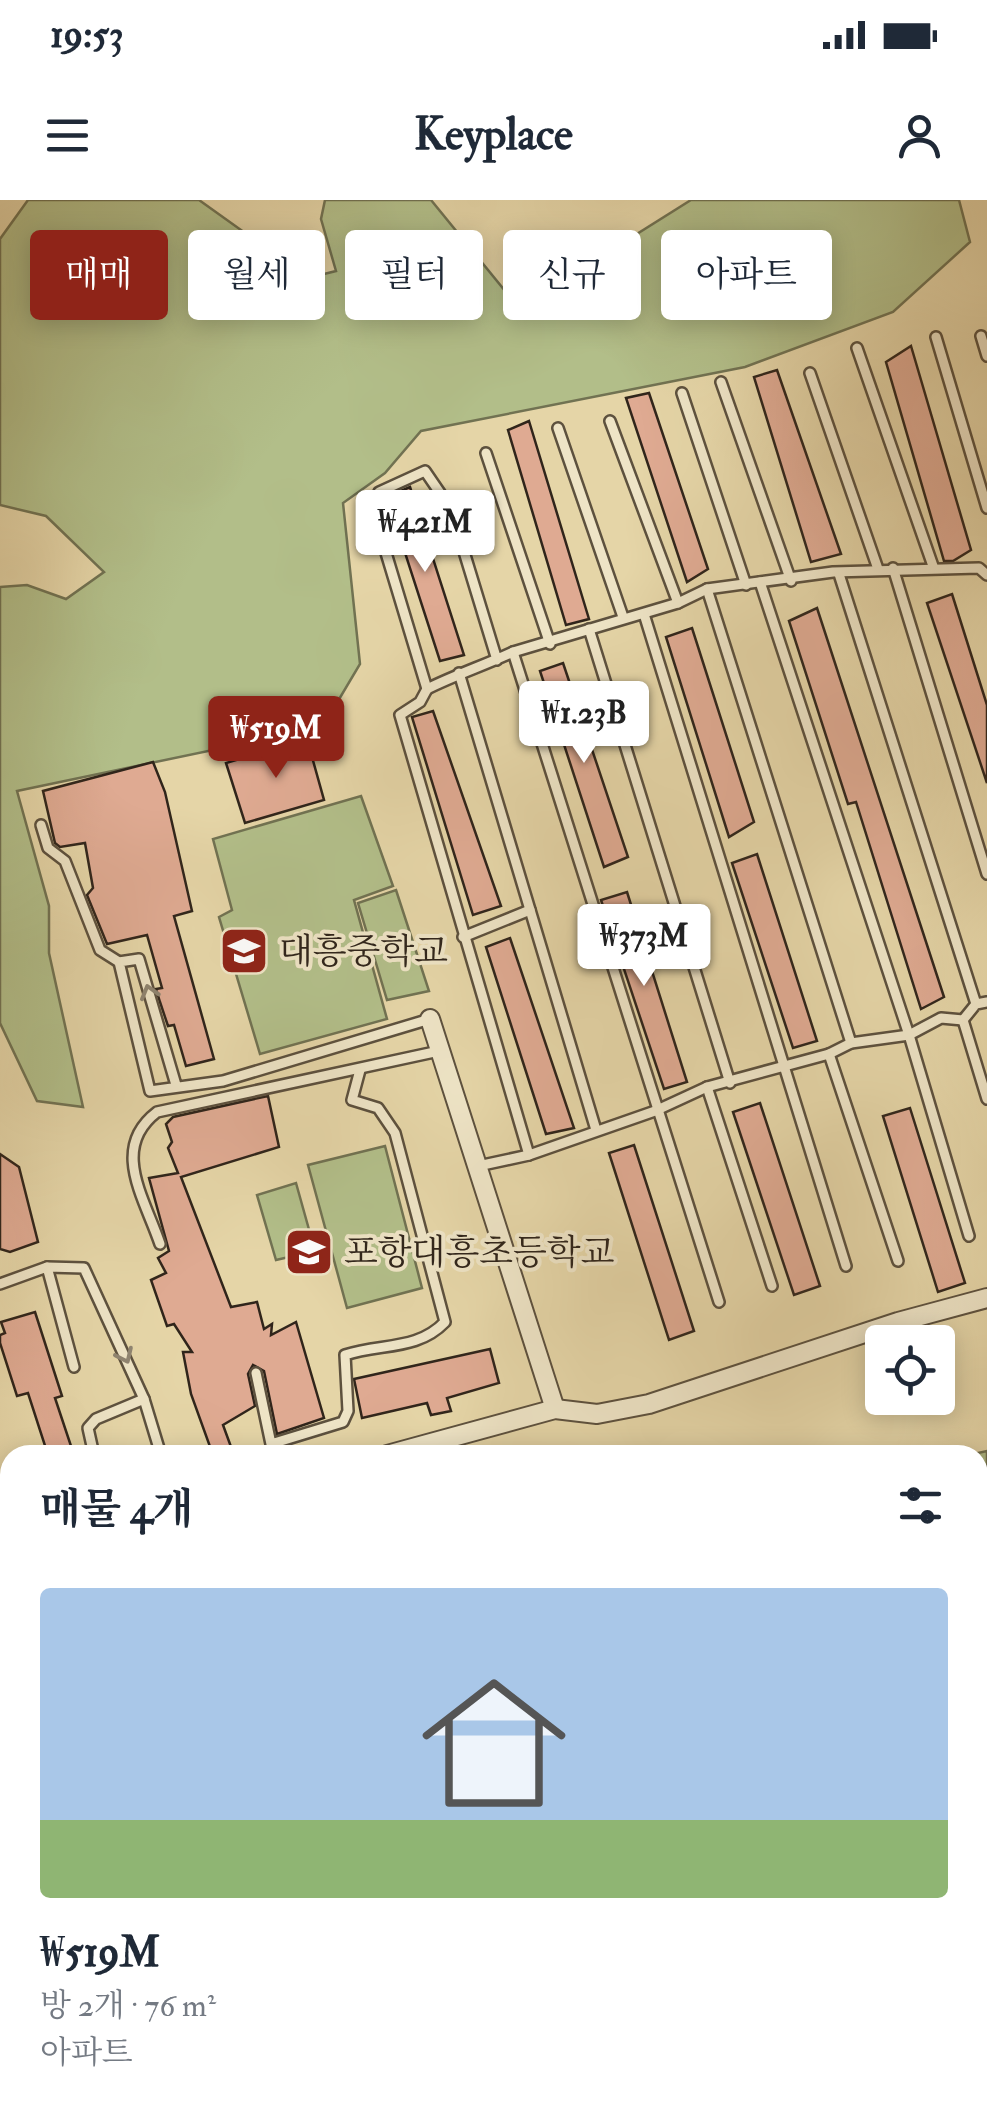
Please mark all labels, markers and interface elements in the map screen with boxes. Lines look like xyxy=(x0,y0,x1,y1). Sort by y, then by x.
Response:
text: 19:53 xyxy=(50,11,124,59)
text: Keyplace xyxy=(414,107,573,163)
icon: menu xyxy=(40,108,95,163)
icon: person xyxy=(892,108,947,163)
chip: 매매 xyxy=(30,230,168,320)
chip: 월세 xyxy=(188,230,325,320)
chip: 필터 xyxy=(345,230,483,320)
chip: 신규 xyxy=(503,230,641,320)
chip: 아파트 xyxy=(661,230,832,320)
pin: ₩421M xyxy=(355,490,495,575)
text: ₩421M xyxy=(378,502,472,542)
pin: ₩1.23B xyxy=(503,681,665,766)
text: ₩1.23B xyxy=(541,693,627,733)
pin: ₩519M xyxy=(206,696,346,781)
text: ₩519M xyxy=(230,708,322,748)
pin: ₩373M xyxy=(574,904,714,989)
text: ₩373M xyxy=(599,916,689,956)
school or university icon: 대흥중학교 xyxy=(218,925,270,977)
place label: 대흥중학교 xyxy=(279,930,448,974)
one-way arrow xyxy=(140,984,161,1001)
school or university icon: 포항대흥초등학교 xyxy=(283,1226,335,1278)
place label: 포항대흥초등학교 xyxy=(344,1231,614,1275)
map controls xyxy=(865,1325,955,1415)
button: locate xyxy=(865,1325,955,1415)
one-way arrow xyxy=(113,1346,133,1364)
icon: filters xyxy=(893,1478,948,1533)
text: 매물 4개 xyxy=(40,1484,193,1536)
icon: home xyxy=(404,1653,584,1833)
text: ₩519M xyxy=(40,1927,160,1979)
text: 방 2개 · 76 m² xyxy=(40,1986,216,2026)
text: 아파트 xyxy=(40,2033,133,2073)

